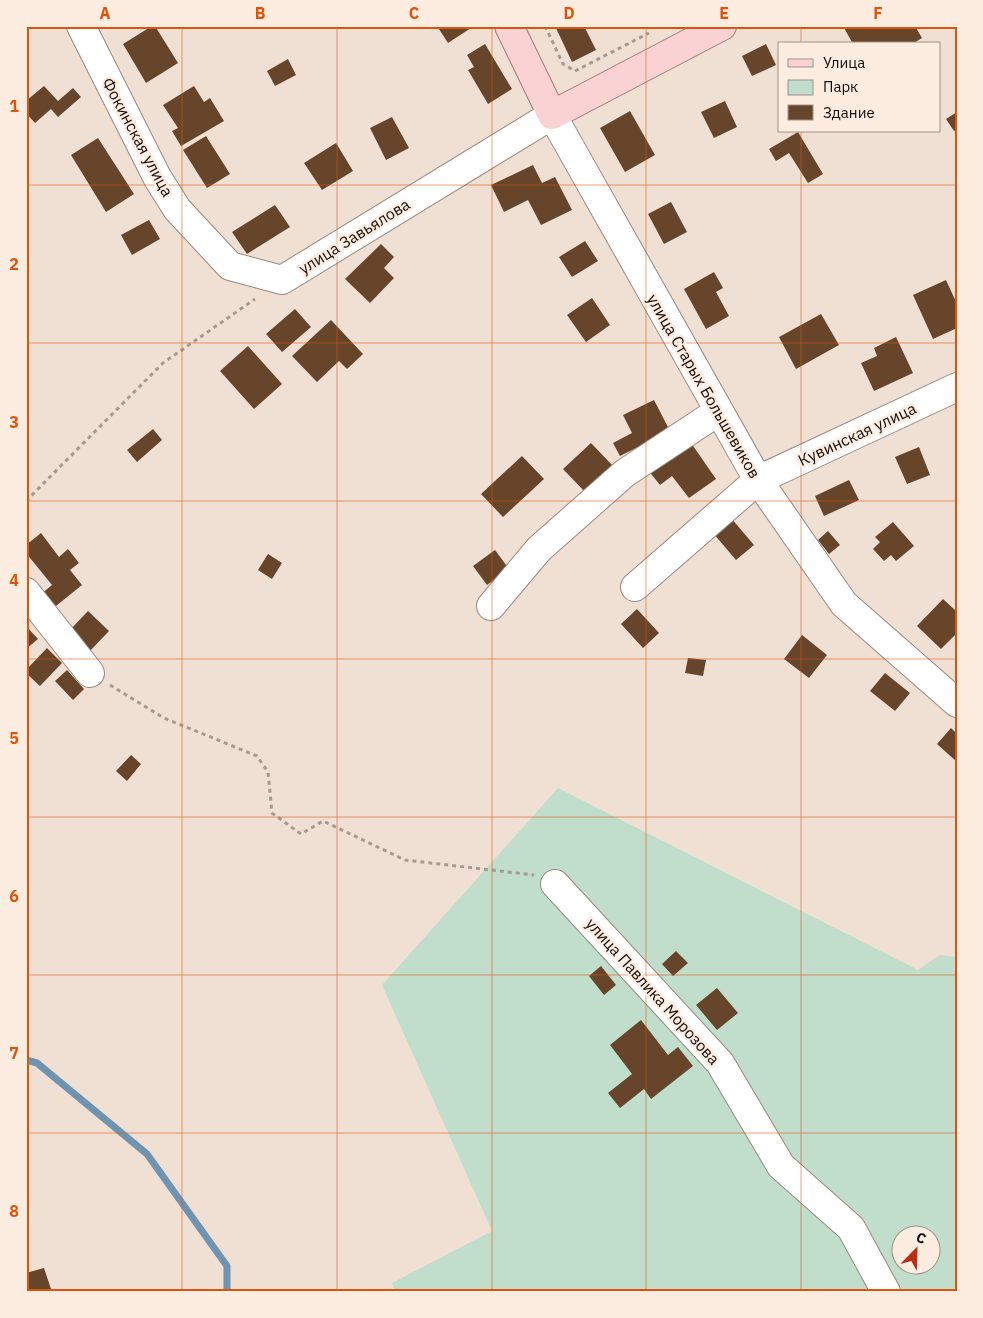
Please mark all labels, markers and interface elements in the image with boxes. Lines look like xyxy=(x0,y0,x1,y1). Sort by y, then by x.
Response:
text: A xyxy=(100,3,111,23)
text: B xyxy=(255,3,266,23)
text: C xyxy=(409,3,419,23)
text: D xyxy=(563,3,575,23)
text: E xyxy=(719,3,729,23)
text: F xyxy=(873,3,883,23)
legend xyxy=(778,42,940,132)
text: Улица xyxy=(823,53,865,72)
street label: Фокинская улица xyxy=(98,74,178,200)
text: Парк xyxy=(823,77,858,96)
text: 1 xyxy=(9,96,19,116)
text: Здание xyxy=(823,103,875,122)
street label: улица Завьялова xyxy=(295,194,414,278)
text: 2 xyxy=(9,254,19,274)
street label: улица Старых Большевиков xyxy=(643,290,765,482)
street label: Кувинская улица xyxy=(795,398,920,470)
text: 3 xyxy=(9,412,19,432)
text: 4 xyxy=(9,570,19,590)
text: 5 xyxy=(9,728,19,748)
text: 6 xyxy=(9,886,19,906)
street label: улица Павлика Морозова xyxy=(582,914,724,1069)
text: 7 xyxy=(9,1043,19,1063)
text: 8 xyxy=(9,1201,19,1221)
north arrow xyxy=(890,1226,940,1276)
text: С xyxy=(913,1228,929,1248)

